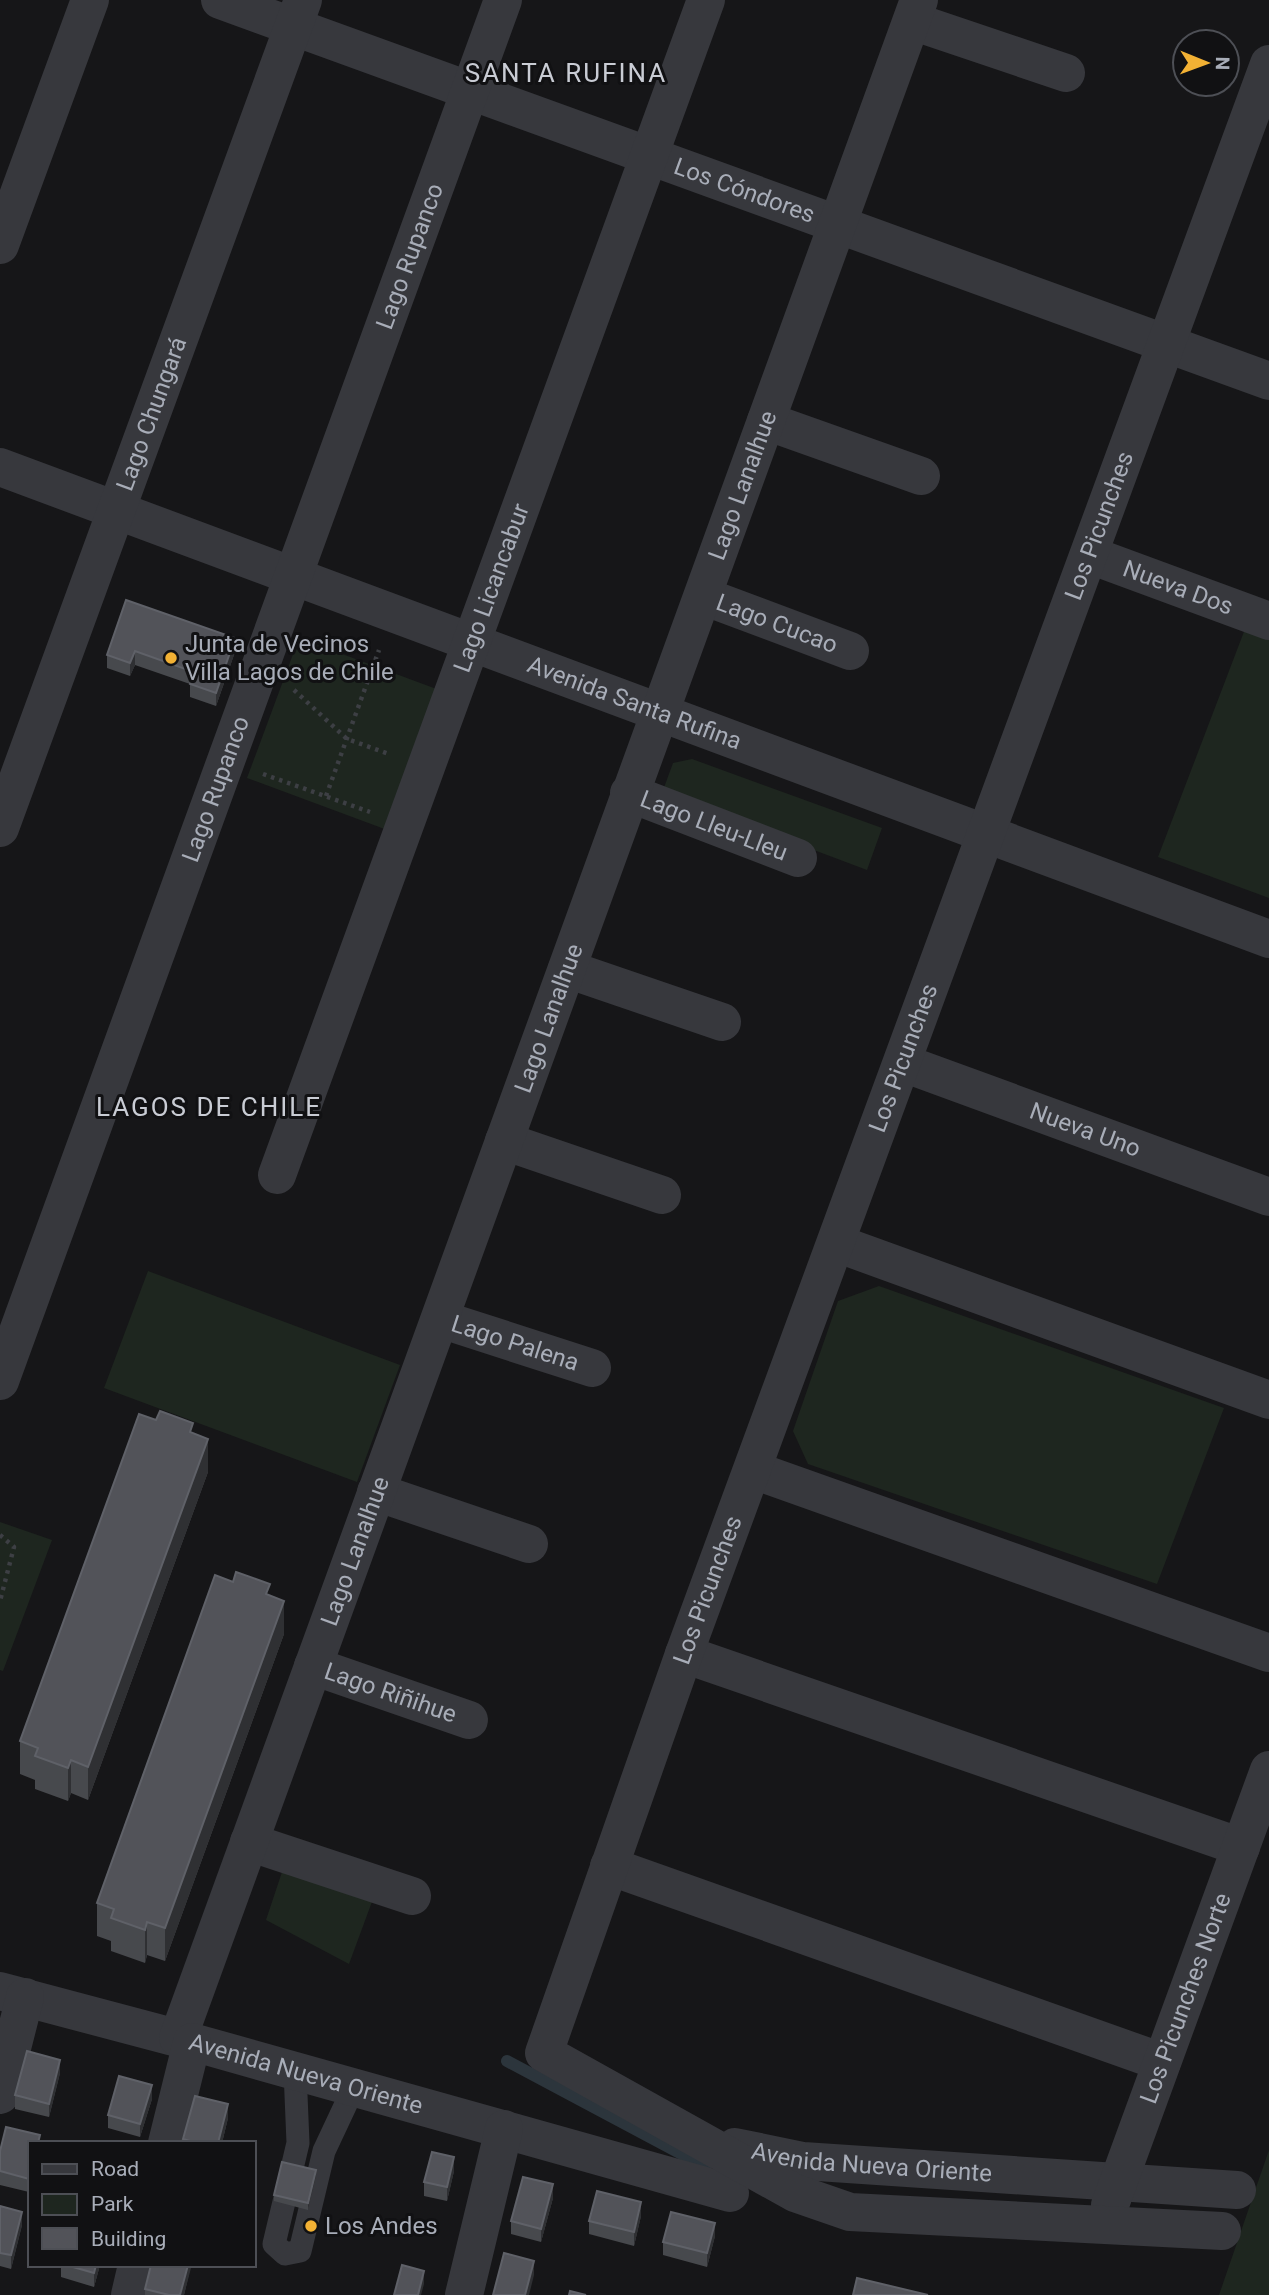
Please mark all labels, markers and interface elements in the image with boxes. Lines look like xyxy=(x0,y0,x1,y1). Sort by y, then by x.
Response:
north arrow xyxy=(1171,28,1241,98)
text: N xyxy=(1211,56,1234,70)
district label: SANTA RUFINA xyxy=(465,58,667,88)
street label: Los Cóndores xyxy=(670,152,819,229)
street label: Lago Rupanco xyxy=(370,180,449,333)
street label: Lago Chungará xyxy=(111,333,192,495)
street label: Lago Lanalhue xyxy=(703,407,782,564)
street label: Los Picunches xyxy=(1059,448,1139,604)
street label: Lago Licancabur xyxy=(448,500,535,676)
street label: Nueva Dos xyxy=(1119,554,1237,621)
street label: Lago Cucao xyxy=(712,588,842,659)
place label: Junta de Vecinos Villa Lagos de Chile xyxy=(185,630,394,686)
marker: Junta de Vecinos Villa Lagos de Chile xyxy=(163,650,179,666)
street label: Avenida Santa Rufina xyxy=(524,650,745,756)
street label: Lago Rupanco xyxy=(176,712,255,866)
street label: Lago Lleu-Lleu xyxy=(636,785,791,867)
street label: Lago Lanalhue xyxy=(509,940,589,1097)
street label: Los Picunches xyxy=(863,980,943,1136)
district label: LAGOS DE CHILE xyxy=(96,1092,322,1122)
street label: Nueva Uno xyxy=(1026,1097,1144,1163)
street label: Lago Palena xyxy=(448,1310,582,1377)
street label: Lago Lanalhue xyxy=(315,1473,395,1629)
street label: Los Picunches xyxy=(668,1512,748,1668)
street label: Lago Riñihue xyxy=(321,1657,460,1729)
street label: Los Picunches Norte xyxy=(1134,1889,1237,2107)
street label: Avenida Nueva Oriente xyxy=(186,2028,426,2120)
street label: Avenida Nueva Oriente xyxy=(749,2137,993,2188)
legend xyxy=(28,2141,256,2267)
text: Road xyxy=(91,2157,139,2181)
text: Park xyxy=(91,2192,134,2216)
place label: Los Andes xyxy=(325,2212,438,2240)
marker: Los Andes xyxy=(303,2218,319,2234)
text: Building xyxy=(91,2227,166,2251)

